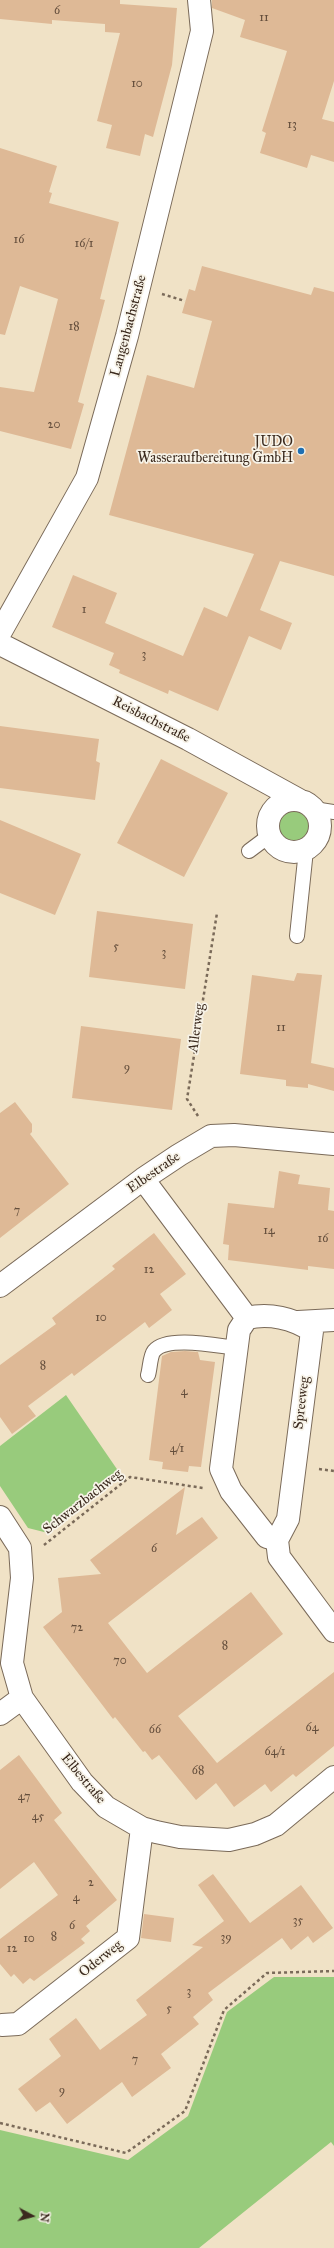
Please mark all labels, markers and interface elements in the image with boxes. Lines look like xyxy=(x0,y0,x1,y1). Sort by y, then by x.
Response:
house number: 6 xyxy=(54,4,60,18)
house number: 11 xyxy=(259,11,269,25)
house number: 10 xyxy=(131,77,143,91)
house number: 13 xyxy=(287,118,297,132)
house number: 16 xyxy=(14,233,24,247)
house number: 16/1 xyxy=(75,237,93,251)
street label: Langenbachstraße xyxy=(107,273,151,379)
house number: 18 xyxy=(68,320,80,334)
house number: 20 xyxy=(48,418,60,432)
place label: JUDO Wasseraufbereitung GmbH xyxy=(138,435,293,468)
marker: JUDO Wasseraufbereitung GmbH xyxy=(296,446,306,456)
house number: 1 xyxy=(82,603,86,617)
house number: 3 xyxy=(142,648,146,662)
street label: Reisbachstraße xyxy=(109,693,193,747)
house number: 5 xyxy=(113,940,119,954)
house number: 3 xyxy=(162,946,166,960)
street label: Allerweg xyxy=(185,1002,209,1054)
house number: 11 xyxy=(276,1021,286,1035)
house number: 9 xyxy=(124,1061,130,1075)
street label: Elbestraße xyxy=(124,1149,184,1197)
house number: 7 xyxy=(14,1204,20,1218)
house number: 14 xyxy=(263,1224,275,1238)
house number: 16 xyxy=(318,1232,328,1246)
house number: 12 xyxy=(144,1263,154,1277)
house number: 10 xyxy=(95,1311,107,1325)
house number: 8 xyxy=(40,1359,46,1373)
street label: Spreeweg xyxy=(290,1376,314,1430)
house number: 4 xyxy=(181,1385,187,1399)
house number: 4/1 xyxy=(170,1442,184,1456)
street label: Schwarzbachweg xyxy=(40,1466,126,1538)
house number: 6 xyxy=(151,1542,157,1556)
house number: 72 xyxy=(71,1621,83,1635)
house number: 8 xyxy=(222,1639,228,1653)
house number: 70 xyxy=(113,1654,127,1668)
house number: 64 xyxy=(306,1721,318,1735)
house number: 66 xyxy=(149,1723,161,1737)
house number: 64/1 xyxy=(265,1745,285,1759)
street label: Elbestraße xyxy=(57,1750,109,1808)
house number: 68 xyxy=(192,1764,204,1778)
house number: 47 xyxy=(18,1790,30,1804)
house number: 45 xyxy=(32,1810,44,1824)
house number: 2 xyxy=(88,1876,94,1890)
house number: 4 xyxy=(73,1891,79,1905)
house number: 35 xyxy=(293,1914,303,1928)
house number: 6 xyxy=(69,1919,75,1933)
house number: 8 xyxy=(51,1930,57,1944)
house number: 39 xyxy=(220,1931,232,1945)
house number: 10 xyxy=(23,1932,35,1946)
street label: Oderweg xyxy=(76,1937,126,1981)
house number: 12 xyxy=(7,1942,17,1956)
house number: 3 xyxy=(187,1985,191,1999)
house number: 5 xyxy=(166,2002,172,2016)
house number: 7 xyxy=(132,2053,138,2067)
house number: 9 xyxy=(59,2084,65,2098)
north arrow xyxy=(12,2196,52,2236)
text: N xyxy=(37,2212,51,2223)

